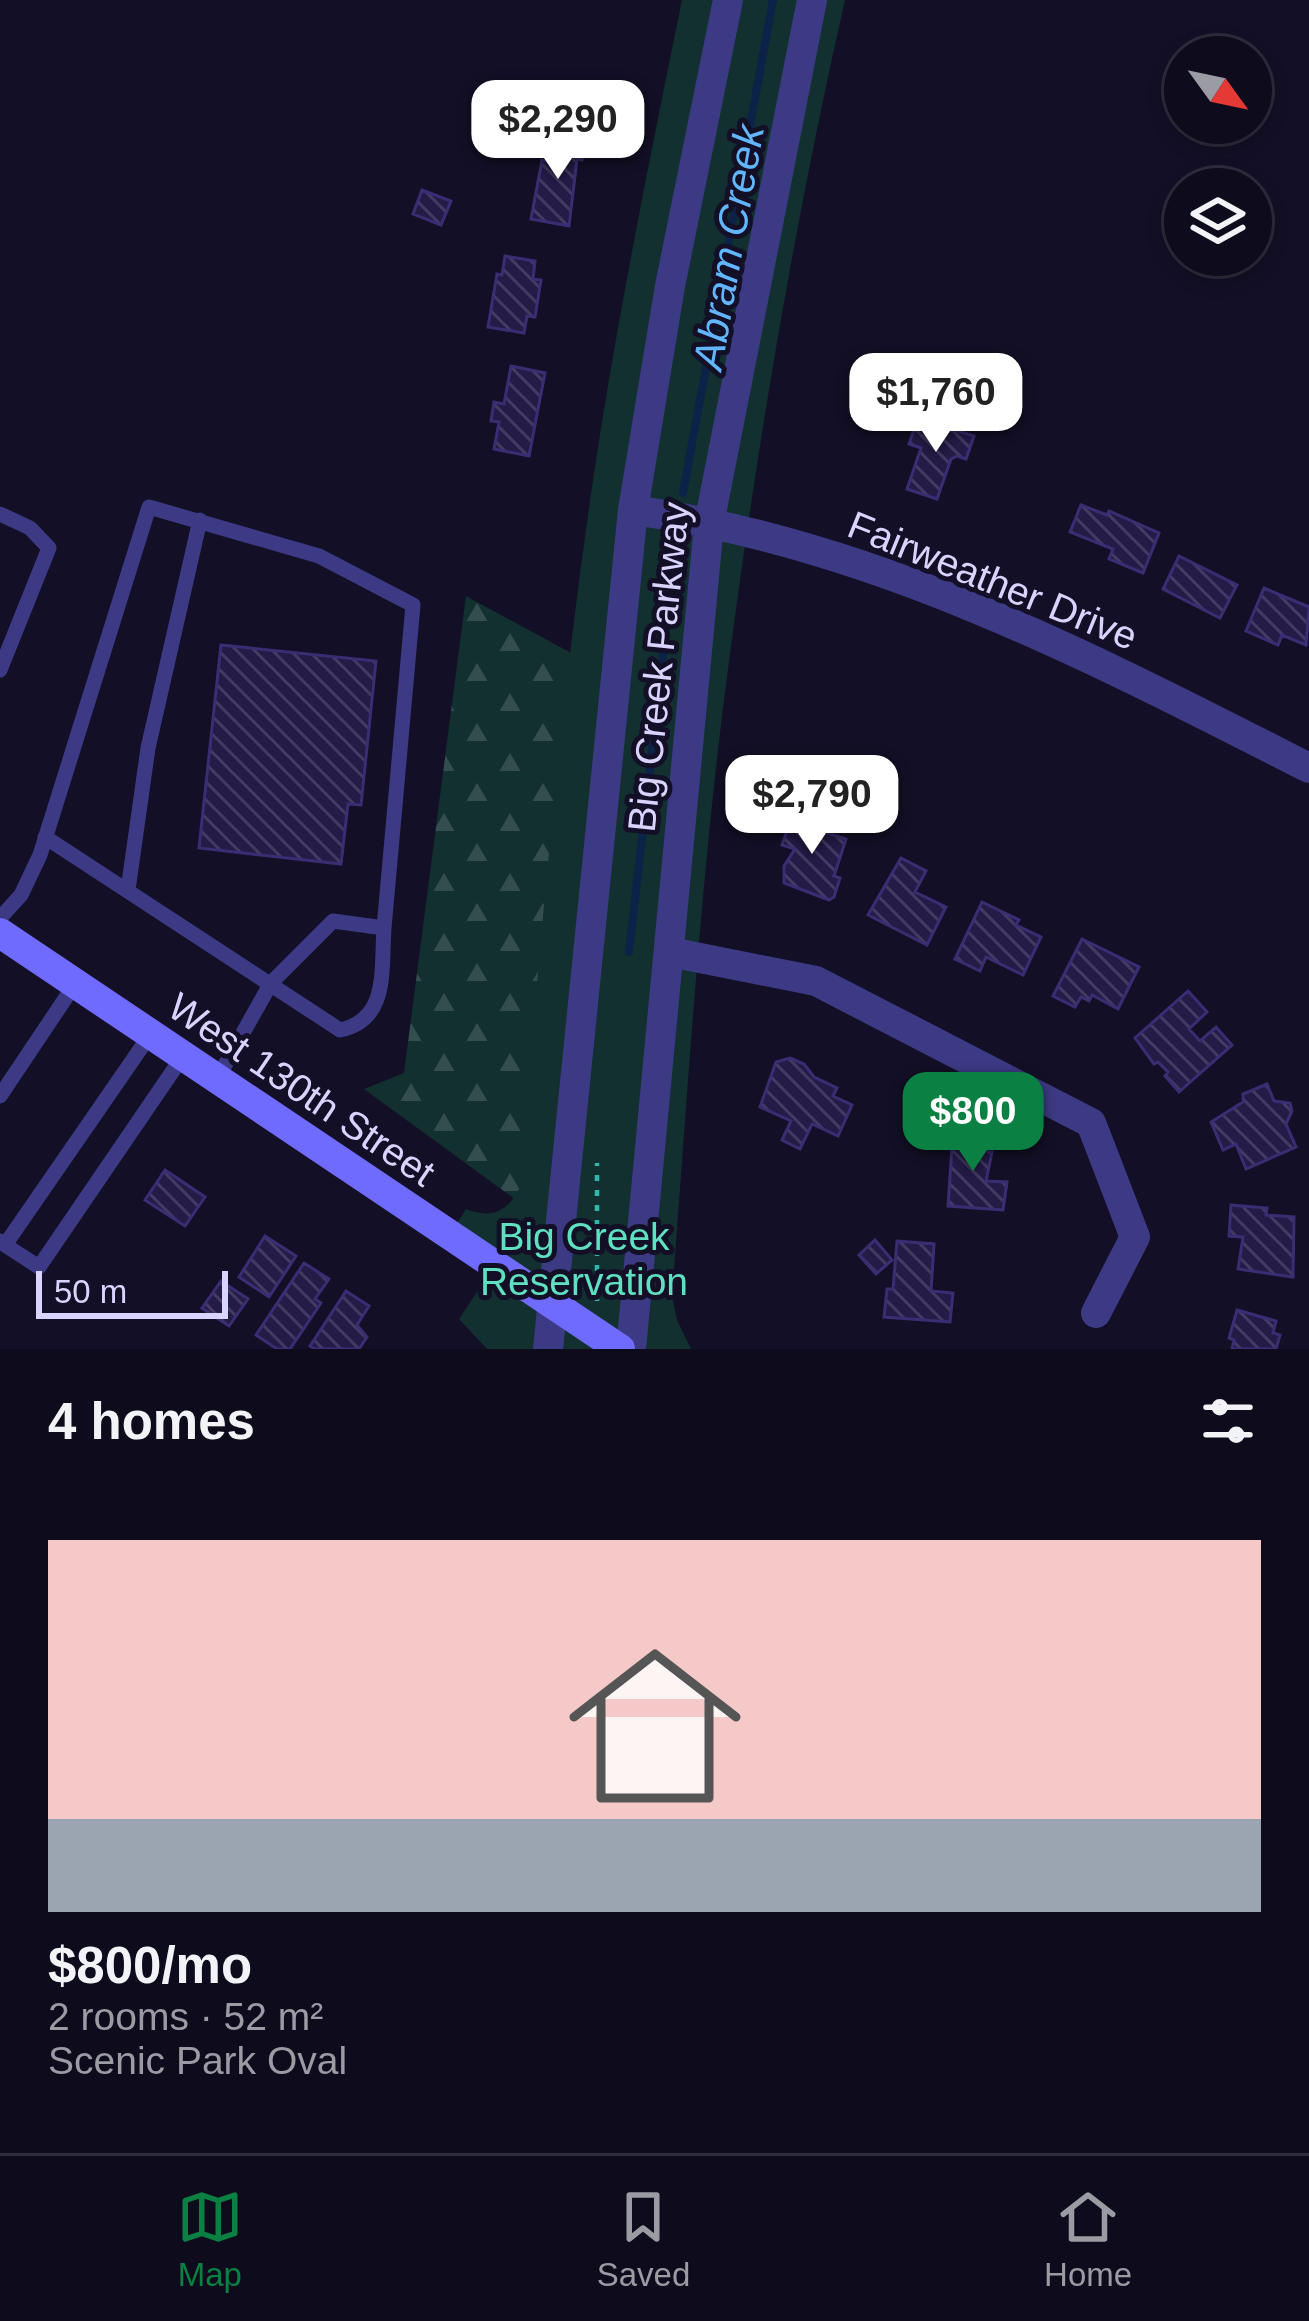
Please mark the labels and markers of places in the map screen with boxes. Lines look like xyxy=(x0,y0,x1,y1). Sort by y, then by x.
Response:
pin: $2,290 xyxy=(460,80,656,182)
pin: $1,760 xyxy=(838,353,1034,455)
pin: $2,790 xyxy=(714,755,910,857)
pin: $800 xyxy=(902,1072,1044,1174)

